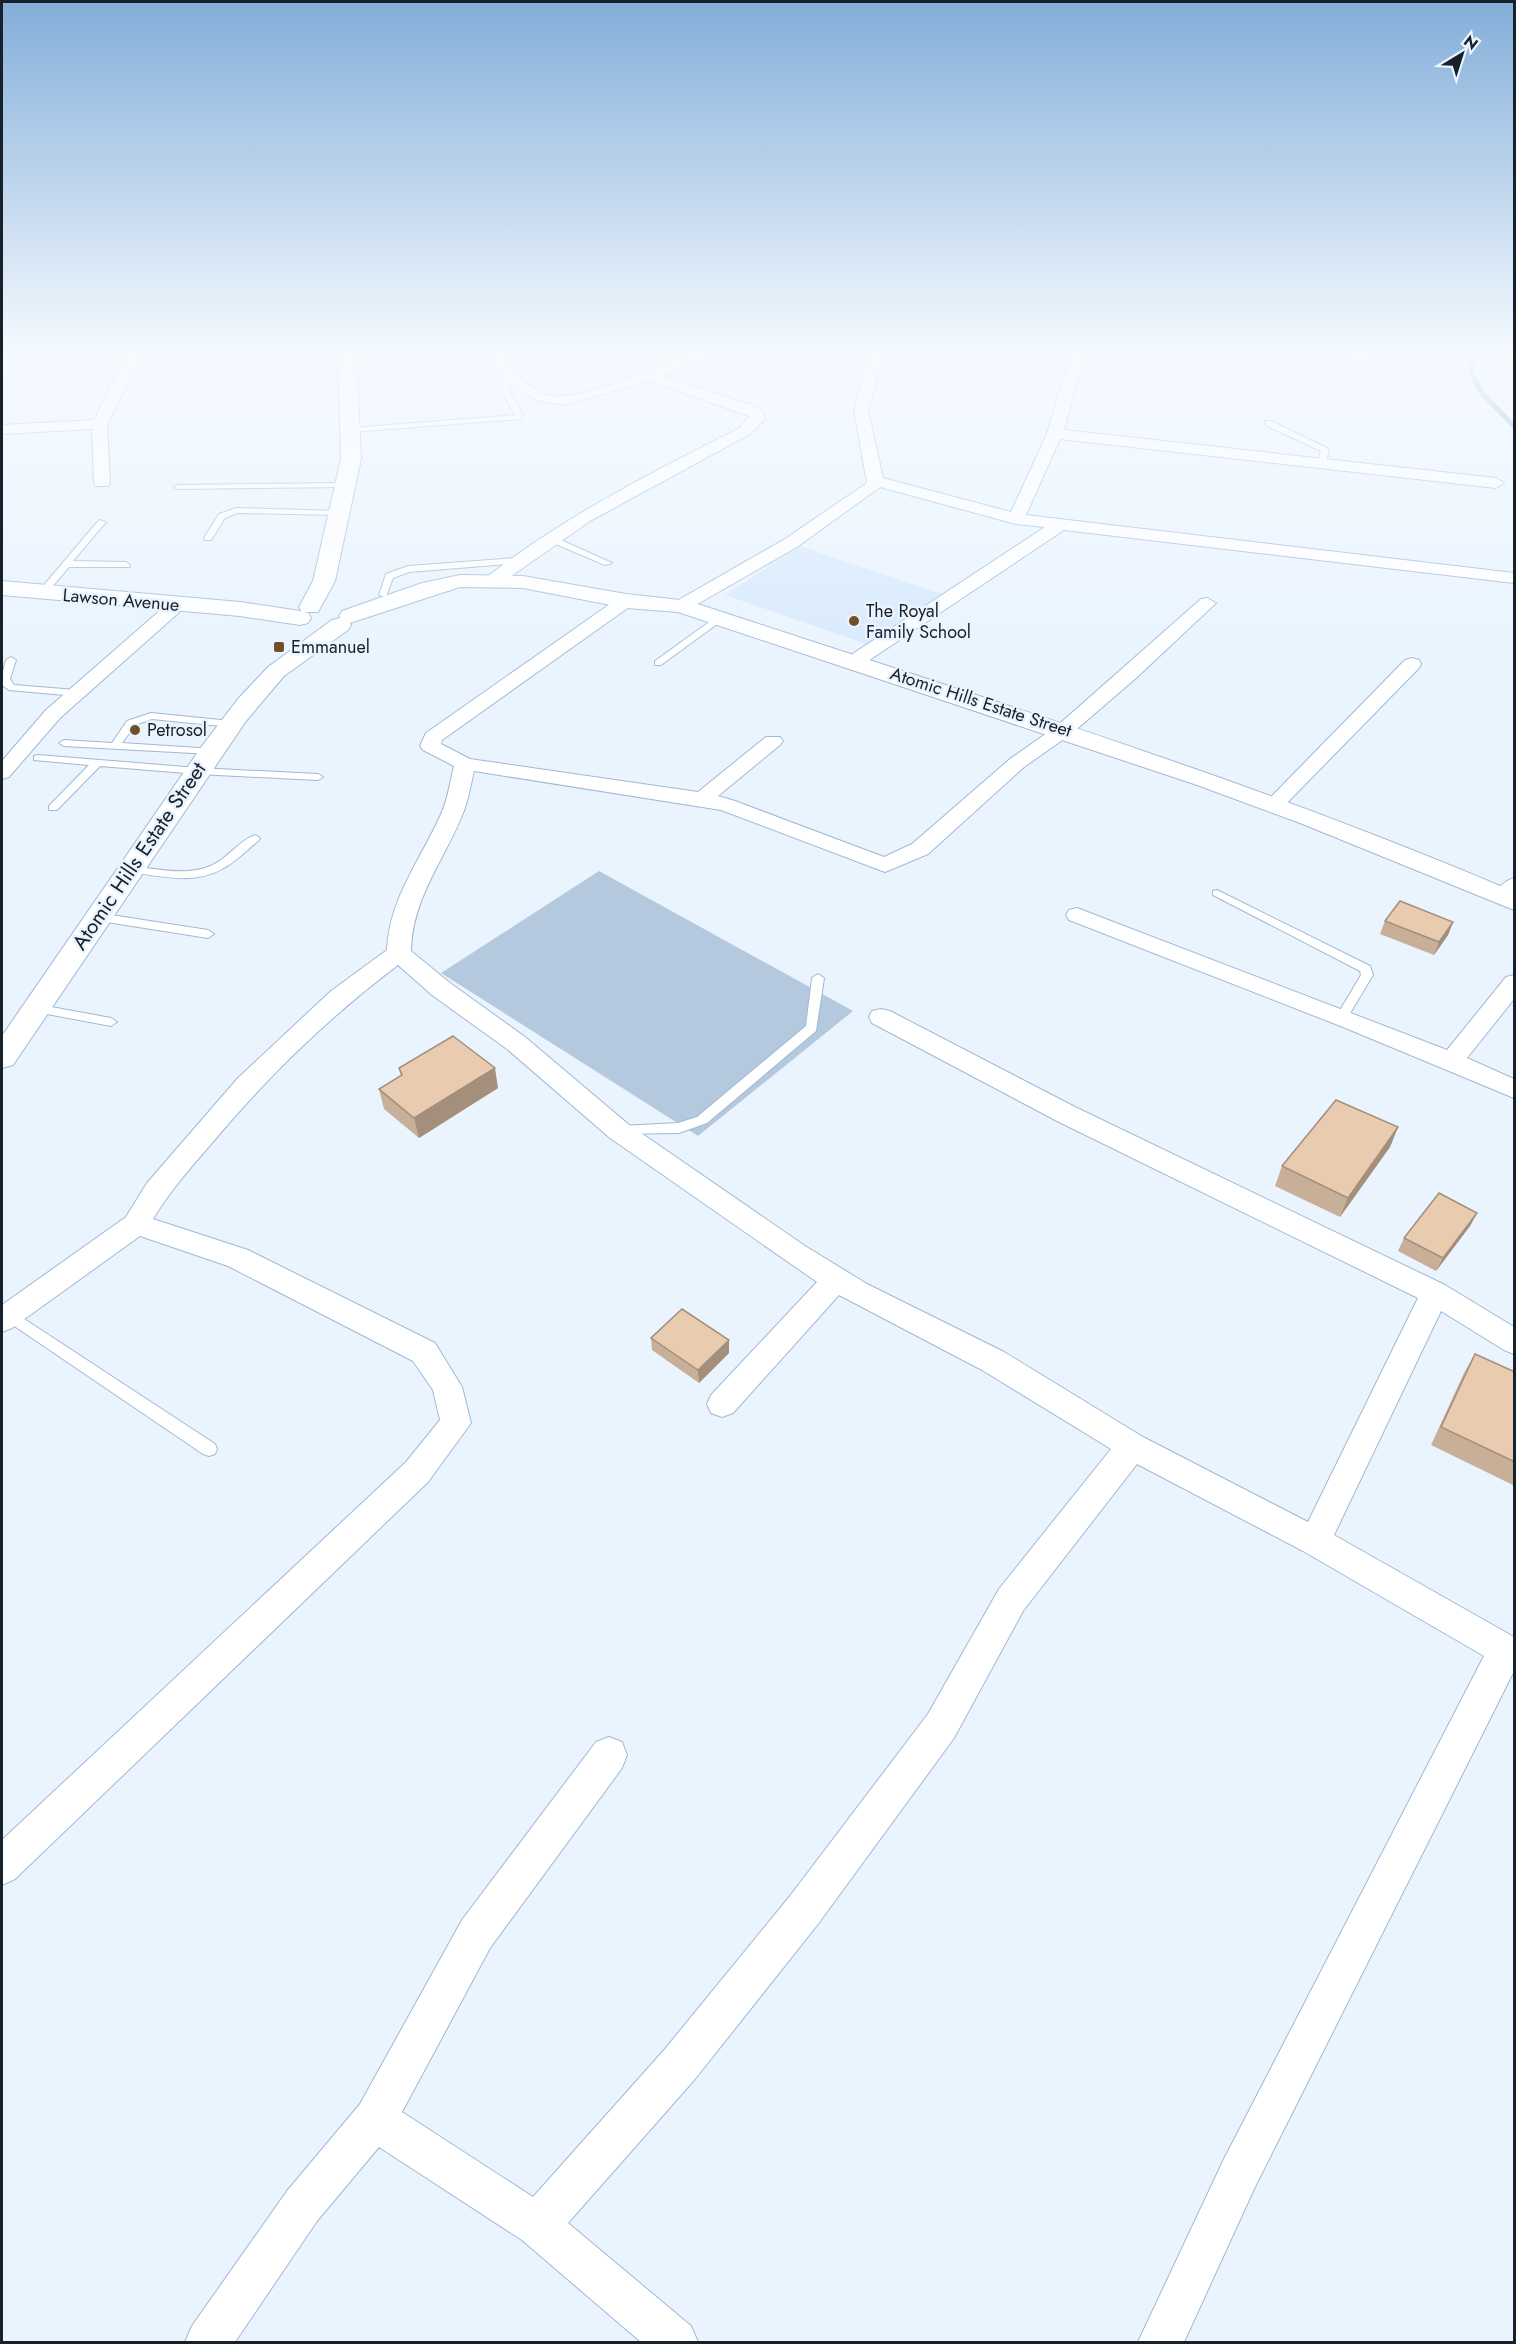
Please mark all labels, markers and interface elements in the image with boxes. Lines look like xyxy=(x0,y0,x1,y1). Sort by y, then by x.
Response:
north arrow xyxy=(1432,24,1492,84)
text: N xyxy=(1459,30,1483,56)
street label: Lawson Avenue xyxy=(62,582,180,618)
place label: The Royal Family School xyxy=(866,598,971,645)
marker: The Royal Family School xyxy=(847,614,861,628)
place label: Emmanuel xyxy=(291,634,370,660)
marker: Emmanuel xyxy=(272,640,286,654)
street label: Atomic Hills Estate Street xyxy=(887,660,1076,744)
place label: Petrosol xyxy=(147,717,207,743)
marker: Petrosol xyxy=(128,723,142,737)
street label: Atomic Hills Estate Street xyxy=(65,756,213,956)

